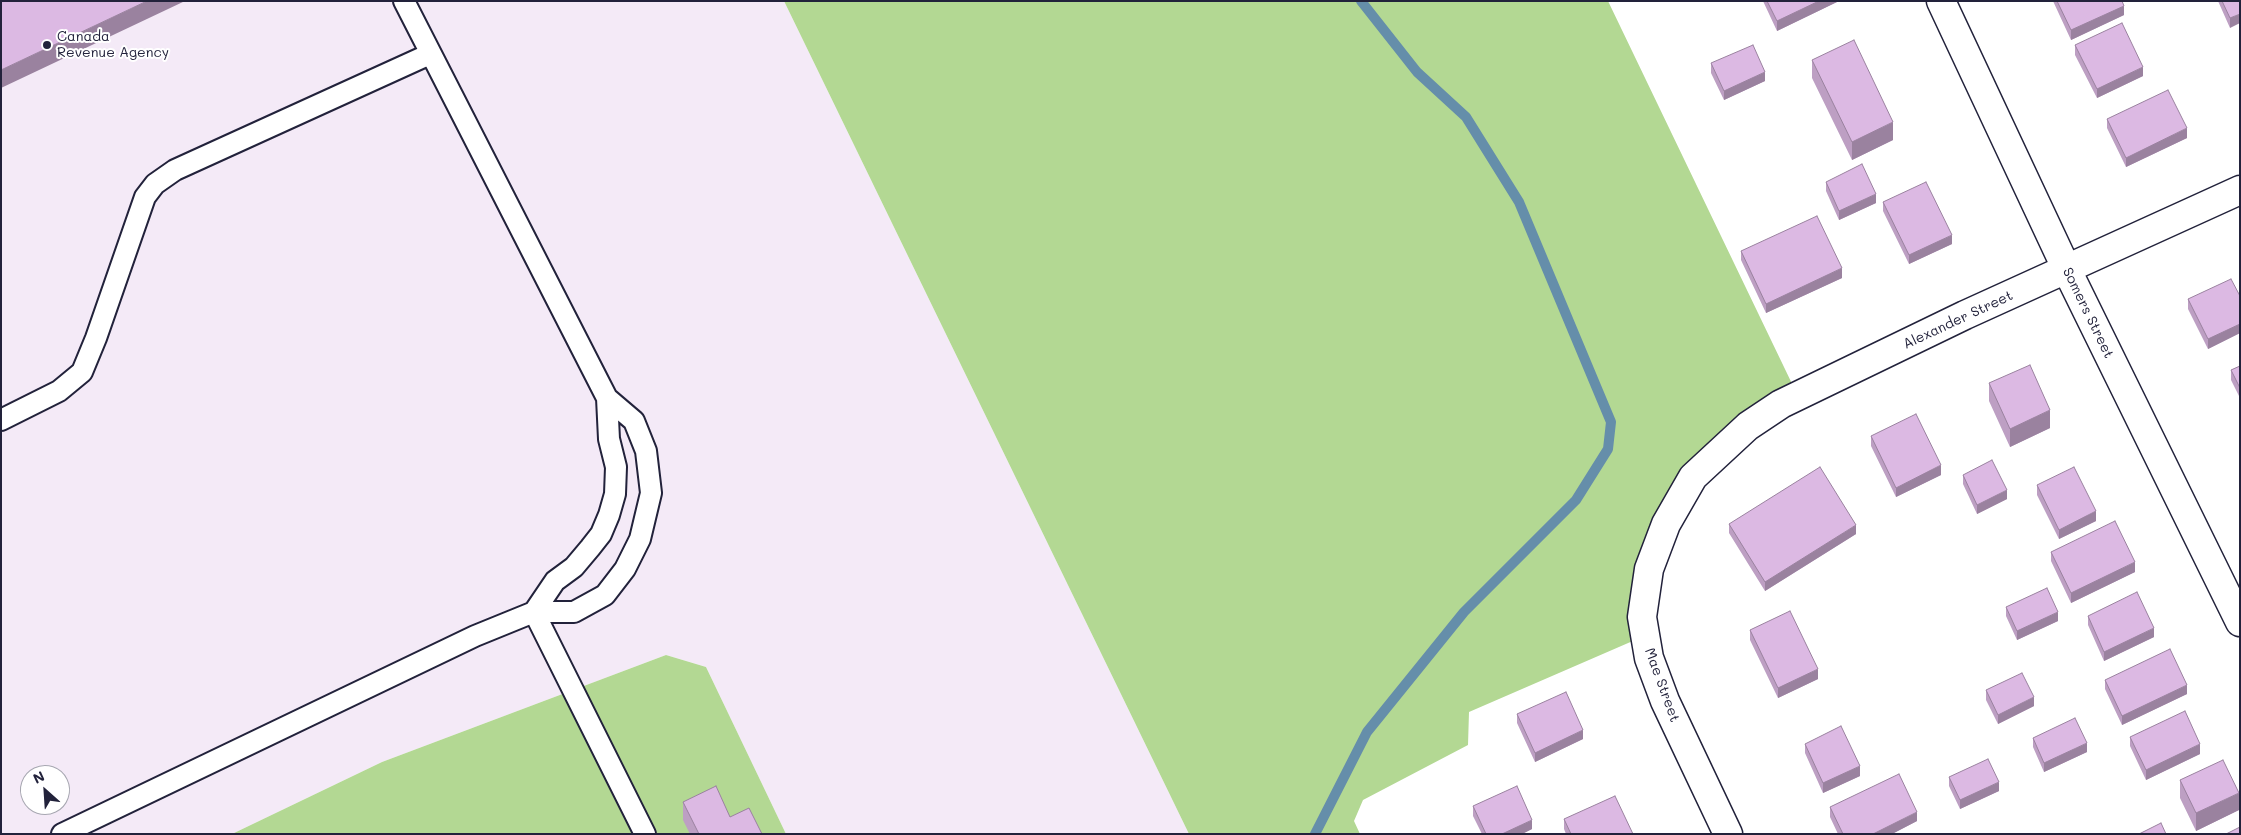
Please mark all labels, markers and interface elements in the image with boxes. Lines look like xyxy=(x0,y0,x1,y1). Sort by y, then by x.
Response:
place label: Canada Revenue Agency xyxy=(57,29,169,62)
marker: Canada Revenue Agency xyxy=(41,39,53,51)
street label: Somers Street xyxy=(2059,265,2117,361)
street label: Alexander Street xyxy=(1900,287,2016,353)
street label: Mae Street xyxy=(1641,646,1683,724)
north arrow xyxy=(20,765,70,815)
text: N xyxy=(30,766,48,788)

